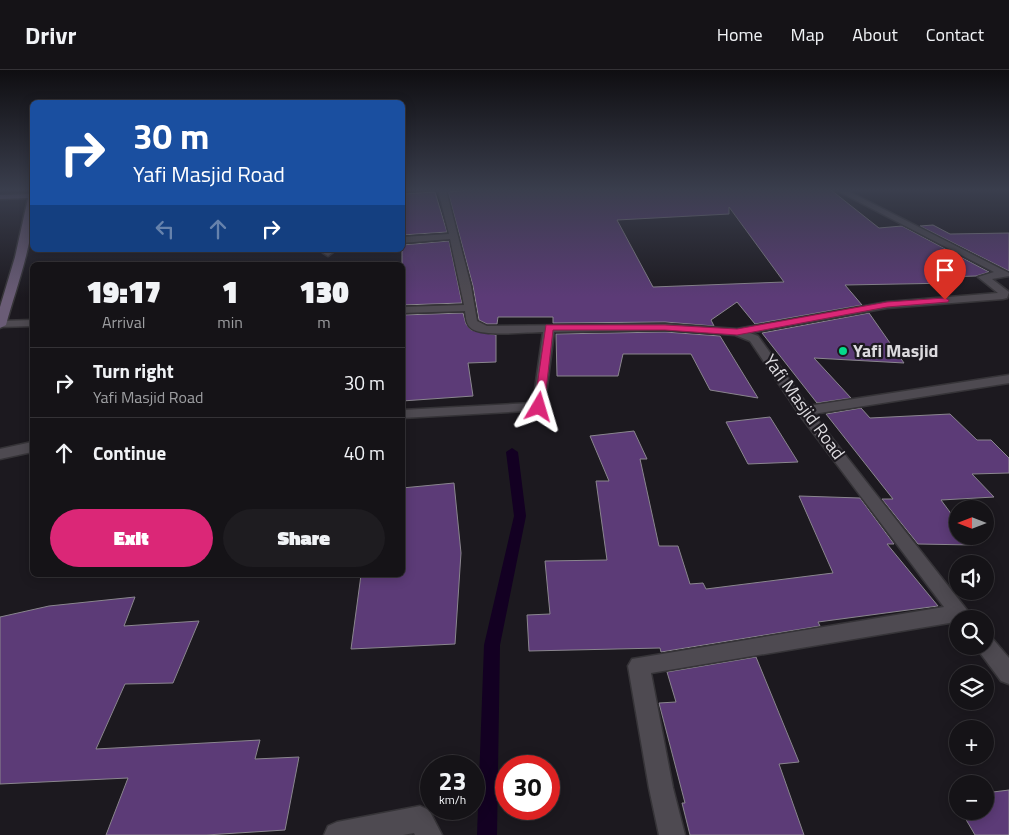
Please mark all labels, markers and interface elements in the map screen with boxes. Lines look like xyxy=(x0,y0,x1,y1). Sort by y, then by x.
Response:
text: Drivr xyxy=(25,17,76,53)
text: Home xyxy=(717,21,763,48)
text: Map xyxy=(791,21,824,48)
text: About xyxy=(852,21,898,48)
text: Contact xyxy=(926,21,984,48)
text: 30 m xyxy=(133,109,209,163)
icon: right xyxy=(50,120,115,185)
text: Yafi Masjid Road xyxy=(133,157,285,191)
icon: left xyxy=(151,215,179,243)
icon: ahead xyxy=(204,215,232,243)
icon: right xyxy=(257,215,285,243)
pin xyxy=(924,249,966,300)
icon: arrive xyxy=(931,256,959,284)
text: 19:17 xyxy=(86,269,161,315)
text: 1 xyxy=(222,269,238,315)
text: 130 xyxy=(299,269,349,315)
text: Arrival xyxy=(102,310,145,334)
text: min xyxy=(217,310,243,334)
text: m xyxy=(317,310,331,334)
place label: Yafi Masjid xyxy=(853,337,938,364)
marker: Yafi Masjid xyxy=(837,345,849,357)
street label: Yafi Masjid Road xyxy=(757,349,852,465)
text: Turn right xyxy=(93,356,174,385)
text: 30 m xyxy=(344,368,385,397)
icon: right xyxy=(50,369,78,397)
position arrow xyxy=(512,380,564,432)
text: Yafi Masjid Road xyxy=(93,385,203,409)
text: Continue xyxy=(93,438,166,467)
text: 40 m xyxy=(344,438,385,467)
icon: ahead xyxy=(50,439,78,467)
north arrow xyxy=(949,500,994,545)
map controls xyxy=(949,500,994,820)
button: Exit xyxy=(50,509,213,567)
button: Share xyxy=(223,509,385,567)
button: sound xyxy=(949,555,994,600)
button: search xyxy=(949,610,994,655)
button: layers xyxy=(949,665,994,710)
button: + xyxy=(949,720,994,765)
speed limit sign: 30 xyxy=(495,755,560,820)
text: 23 xyxy=(438,762,467,800)
button: − xyxy=(949,775,994,820)
text: km/h xyxy=(439,790,466,809)

